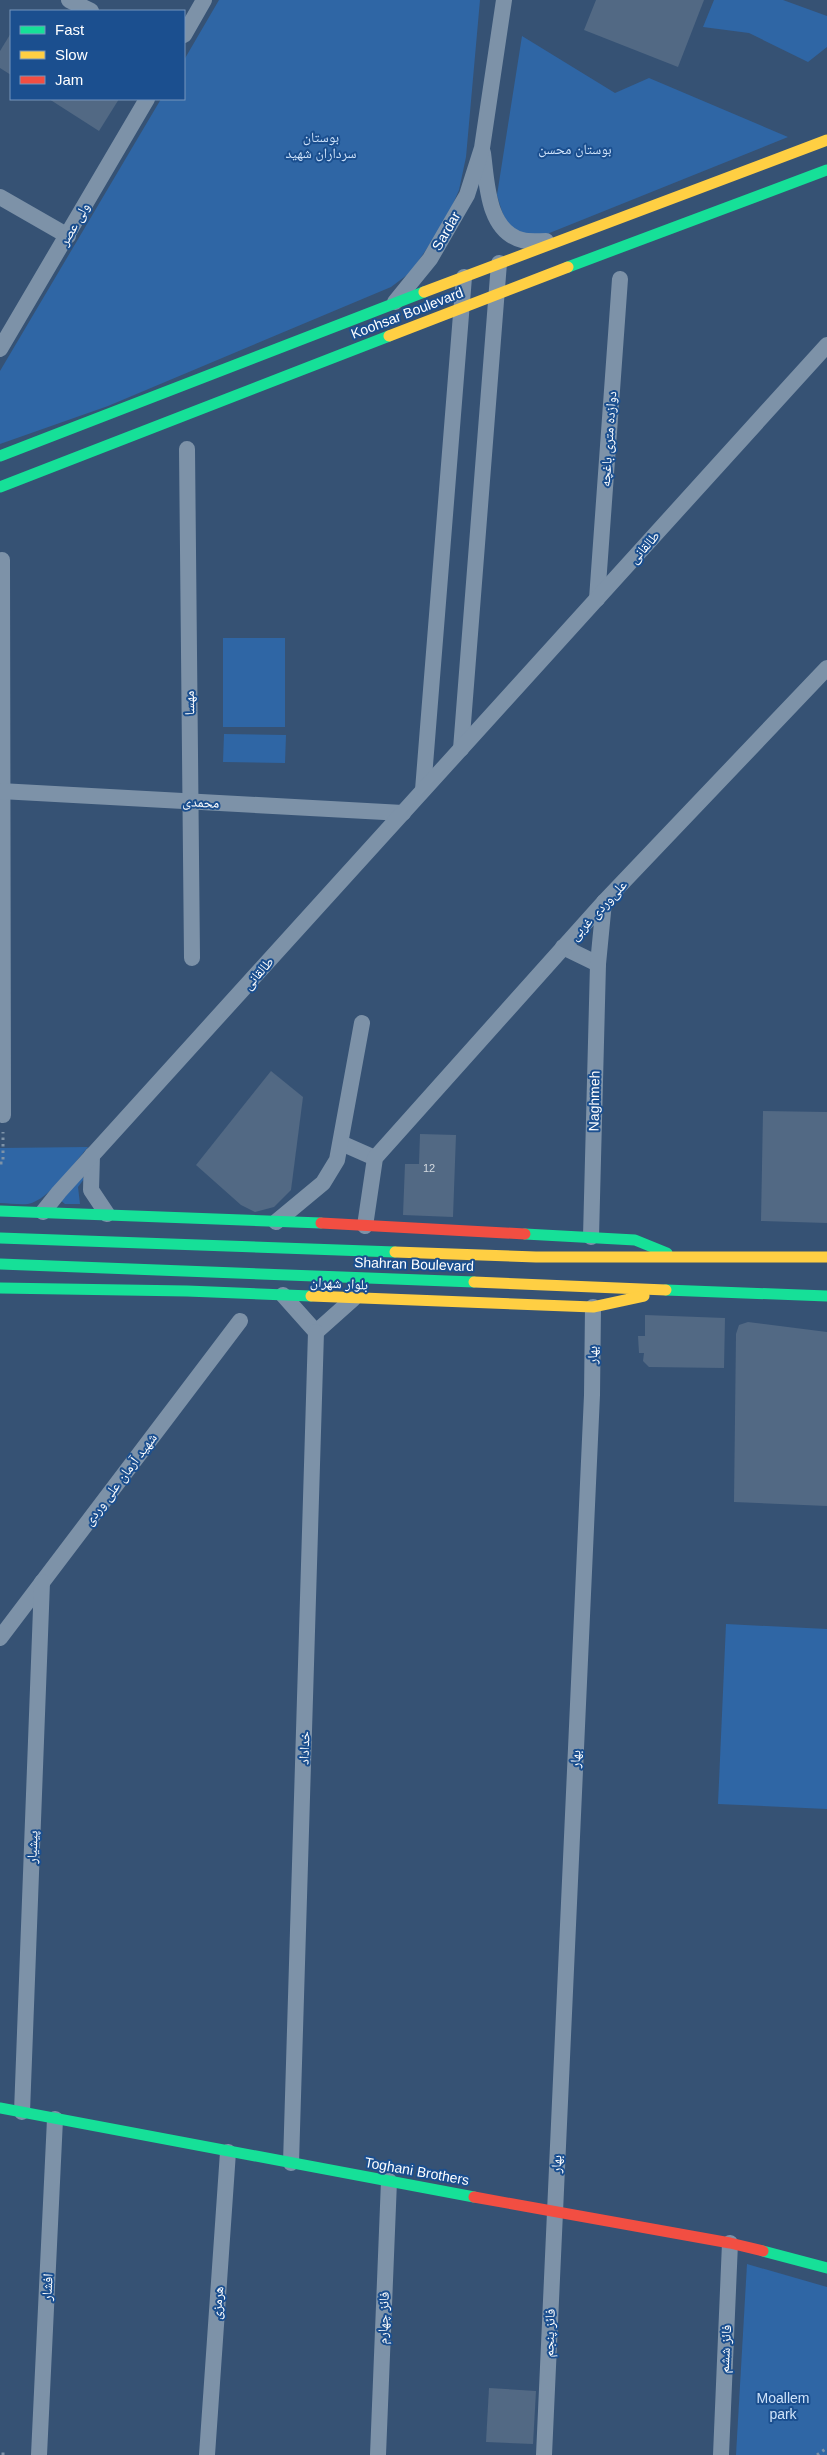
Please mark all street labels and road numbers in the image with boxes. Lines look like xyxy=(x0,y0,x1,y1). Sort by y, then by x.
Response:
street label: ولی عصر xyxy=(55,200,93,250)
street label: Sardar xyxy=(429,209,464,253)
street label: Koohsar Boulevard xyxy=(349,284,465,342)
street label: دوازده متری باغچه xyxy=(597,390,620,488)
street label: طالقانی xyxy=(625,527,663,567)
street label: مهسا xyxy=(181,691,197,715)
street label: محمدی xyxy=(182,793,220,812)
street label: علی‌وردی غربی xyxy=(566,877,631,944)
street label: طالقانی xyxy=(239,953,277,993)
street label: Naghmeh xyxy=(585,1071,603,1131)
street label: Shahran Boulevard xyxy=(354,1254,474,1274)
street label: بلوار شهران xyxy=(309,1273,369,1294)
street label: بهار xyxy=(584,1346,601,1365)
street label: شهید آرمان علی وردی xyxy=(80,1430,161,1529)
street label: خداداد xyxy=(295,1731,313,1765)
street label: بهار xyxy=(566,1749,584,1770)
street label: پیشیار xyxy=(23,1830,42,1865)
street label: Toghani Brothers xyxy=(363,2154,471,2188)
street label: بهار xyxy=(547,2154,565,2175)
street label: افشار xyxy=(38,2273,57,2302)
street label: هرمزی xyxy=(208,2286,227,2320)
street label: فائز چهارم xyxy=(374,2291,394,2345)
street label: فائز پنجم xyxy=(540,2308,560,2358)
street label: فائز ششم xyxy=(716,2324,736,2374)

